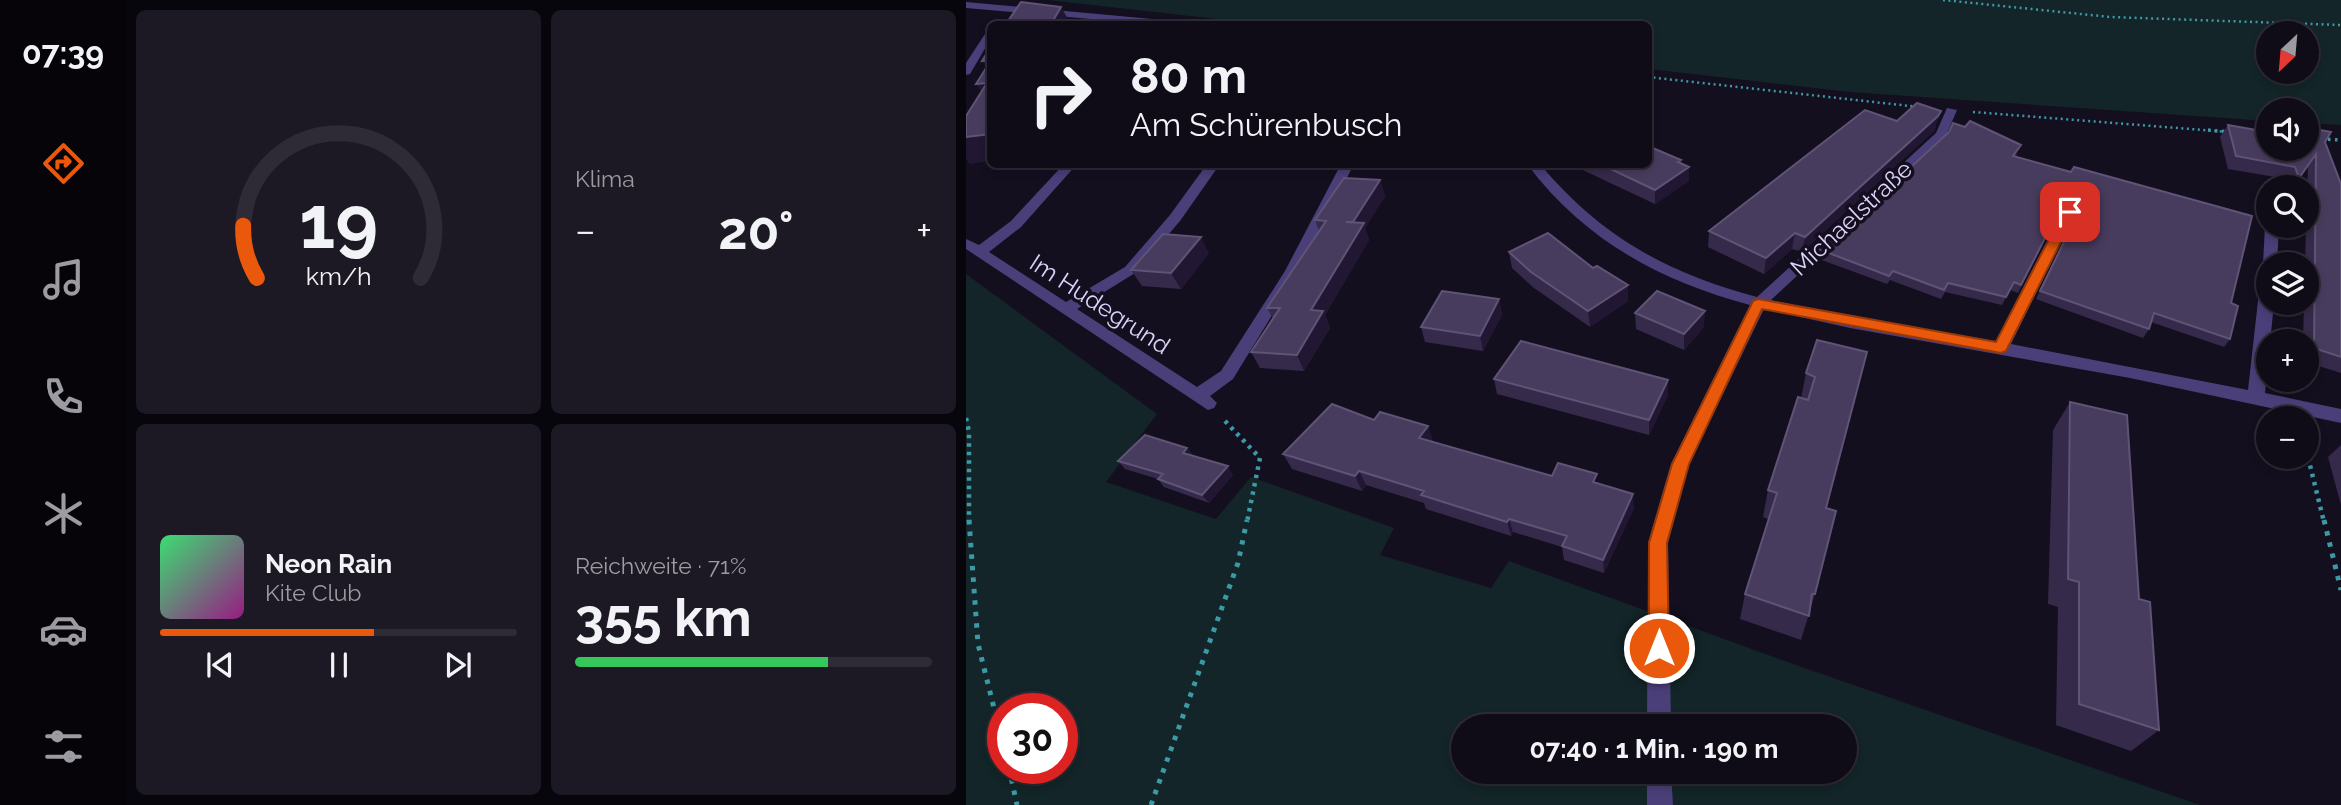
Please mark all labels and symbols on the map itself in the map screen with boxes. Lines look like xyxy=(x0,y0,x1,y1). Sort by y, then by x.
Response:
north arrow xyxy=(2256,21,2319,84)
street label: Michaelstraße xyxy=(1784,154,1918,282)
pin xyxy=(2040,182,2100,242)
street label: Im Hudegrund xyxy=(1024,248,1176,360)
position arrow xyxy=(1622,611,1696,685)
speed limit sign: 30 xyxy=(987,693,1078,784)

